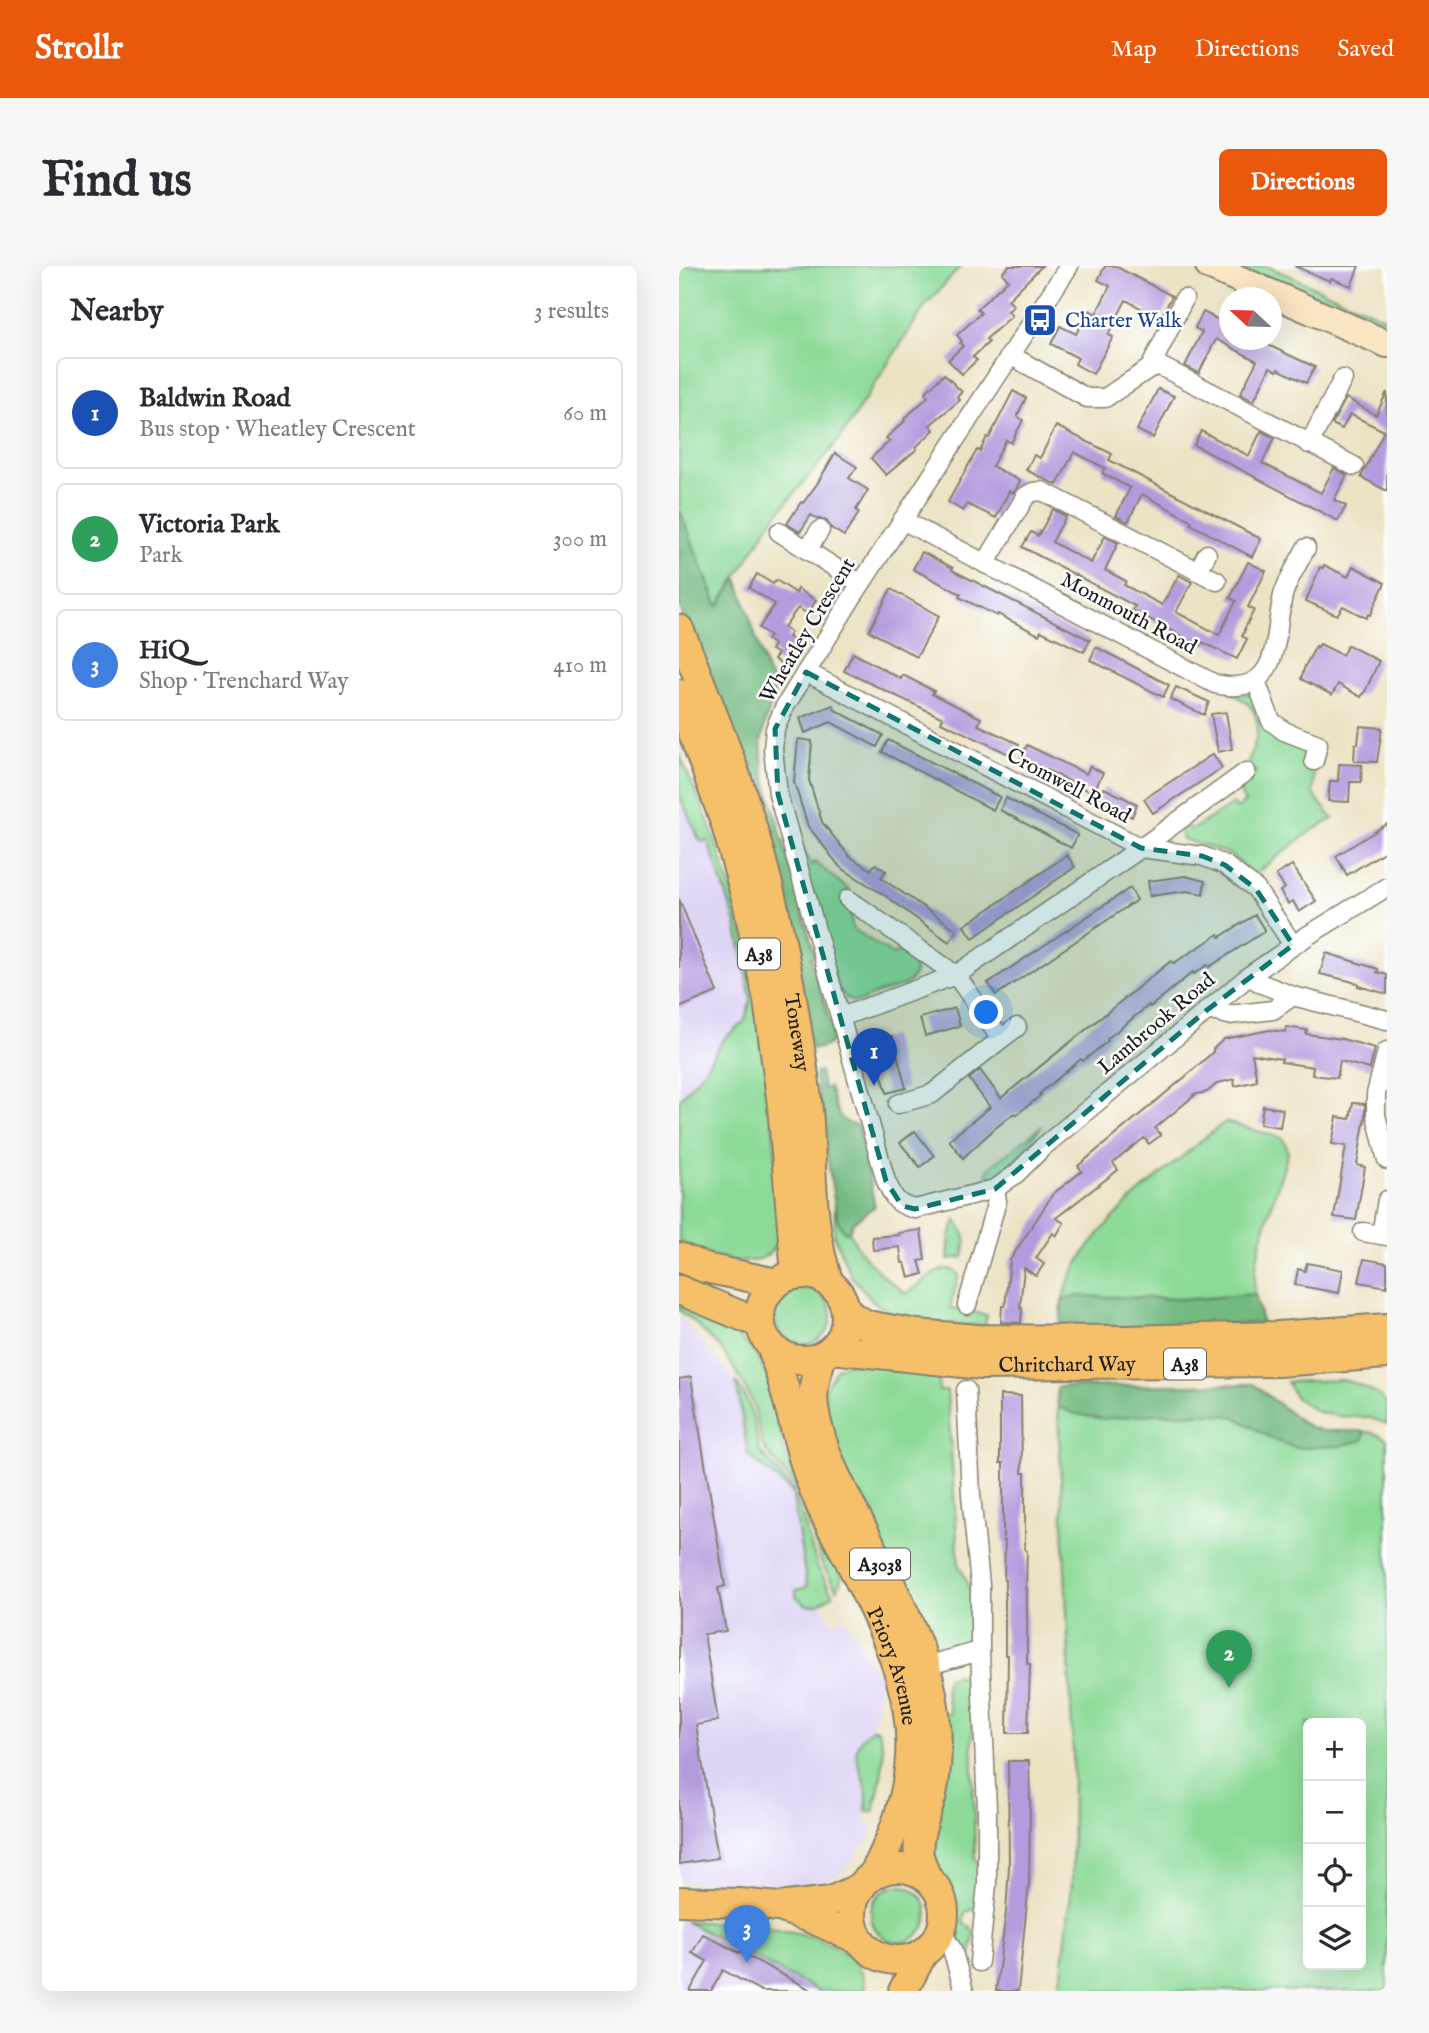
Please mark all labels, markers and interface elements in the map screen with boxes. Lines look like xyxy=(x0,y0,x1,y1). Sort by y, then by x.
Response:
text: Strollr xyxy=(35,28,123,70)
text: Map xyxy=(1111,34,1157,65)
text: Directions xyxy=(1195,34,1299,65)
text: Saved xyxy=(1337,34,1394,65)
button: Directions xyxy=(1219,149,1387,216)
text: Find us xyxy=(42,151,192,213)
north arrow xyxy=(1219,287,1282,350)
text: Nearby xyxy=(70,293,163,331)
text: 3 results xyxy=(534,297,609,326)
bus stop icon: Charter Walk xyxy=(1021,301,1059,339)
place label: Charter Walk xyxy=(1065,308,1183,335)
text: Baldwin Road xyxy=(139,382,290,415)
text: 1 xyxy=(91,399,99,428)
text: 60 m xyxy=(563,399,607,428)
text: Bus stop · Wheatley Crescent xyxy=(139,415,416,444)
text: Victoria Park xyxy=(139,508,280,541)
text: 2 xyxy=(90,525,100,554)
text: 300 m xyxy=(553,525,607,554)
text: Park xyxy=(139,541,183,570)
street label: Wheatley Crescent xyxy=(754,553,862,708)
street label: Monmouth Road xyxy=(1055,567,1202,662)
text: HiQ xyxy=(139,634,190,667)
text: 3 xyxy=(91,651,99,680)
text: 410 m xyxy=(553,651,607,680)
text: Shop · Trenchard Way xyxy=(139,667,348,696)
street label: Cromwell Road xyxy=(1002,742,1136,831)
road number: A38 xyxy=(738,939,780,970)
street label: Lambrook Road xyxy=(1093,967,1222,1081)
street label: Toneway xyxy=(777,992,815,1074)
your location xyxy=(969,995,1003,1029)
pin: 1 xyxy=(851,1028,897,1086)
road number: A38 xyxy=(1164,1348,1206,1380)
street label: Chritchard Way xyxy=(998,1351,1137,1380)
road number: A3038 xyxy=(850,1548,910,1580)
street label: Priory Avenue xyxy=(859,1603,922,1727)
pin: 2 xyxy=(1206,1630,1252,1688)
map controls xyxy=(1303,1718,1366,1970)
button: + xyxy=(1303,1718,1366,1781)
button: − xyxy=(1303,1781,1366,1844)
button: locate xyxy=(1303,1844,1366,1907)
pin: 3 xyxy=(724,1905,770,1963)
button: layers xyxy=(1303,1907,1366,1970)

